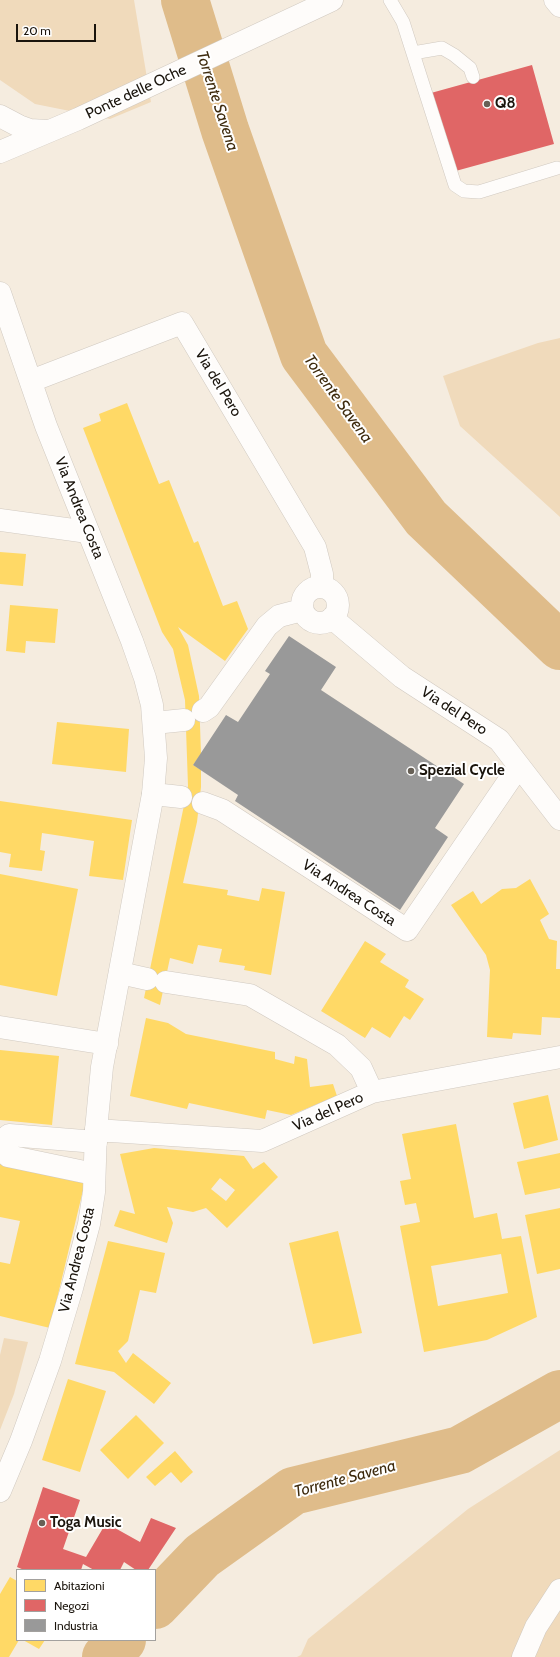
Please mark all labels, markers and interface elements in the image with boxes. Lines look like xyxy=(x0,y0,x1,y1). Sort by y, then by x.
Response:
scale bar xyxy=(18,16,98,42)
text: 20 m xyxy=(23,23,51,38)
water label: Torrente Savena xyxy=(192,48,242,154)
street label: Ponte delle Oche xyxy=(83,61,189,123)
place label: Q8 xyxy=(495,95,515,113)
marker: Q8 xyxy=(482,99,492,109)
street label: Via del Pero xyxy=(191,346,245,420)
water label: Torrente Savena xyxy=(300,351,376,447)
street label: Via Andrea Costa xyxy=(50,455,108,561)
street label: Via del Pero xyxy=(418,683,490,739)
place label: Spezial Cycle xyxy=(419,762,505,780)
marker: Spezial Cycle xyxy=(406,766,416,776)
street label: Via Andrea Costa xyxy=(299,856,399,930)
street label: Via del Pero xyxy=(290,1088,366,1136)
street label: Via Andrea Costa xyxy=(55,1205,99,1315)
water label: Torrente Savena xyxy=(292,1456,398,1502)
place label: Toga Music xyxy=(50,1514,121,1532)
marker: Toga Music xyxy=(37,1518,47,1528)
legend xyxy=(16,1569,156,1641)
text: Abitazioni xyxy=(54,1578,104,1593)
text: Negozi xyxy=(54,1598,89,1613)
text: Industria xyxy=(54,1618,98,1633)

